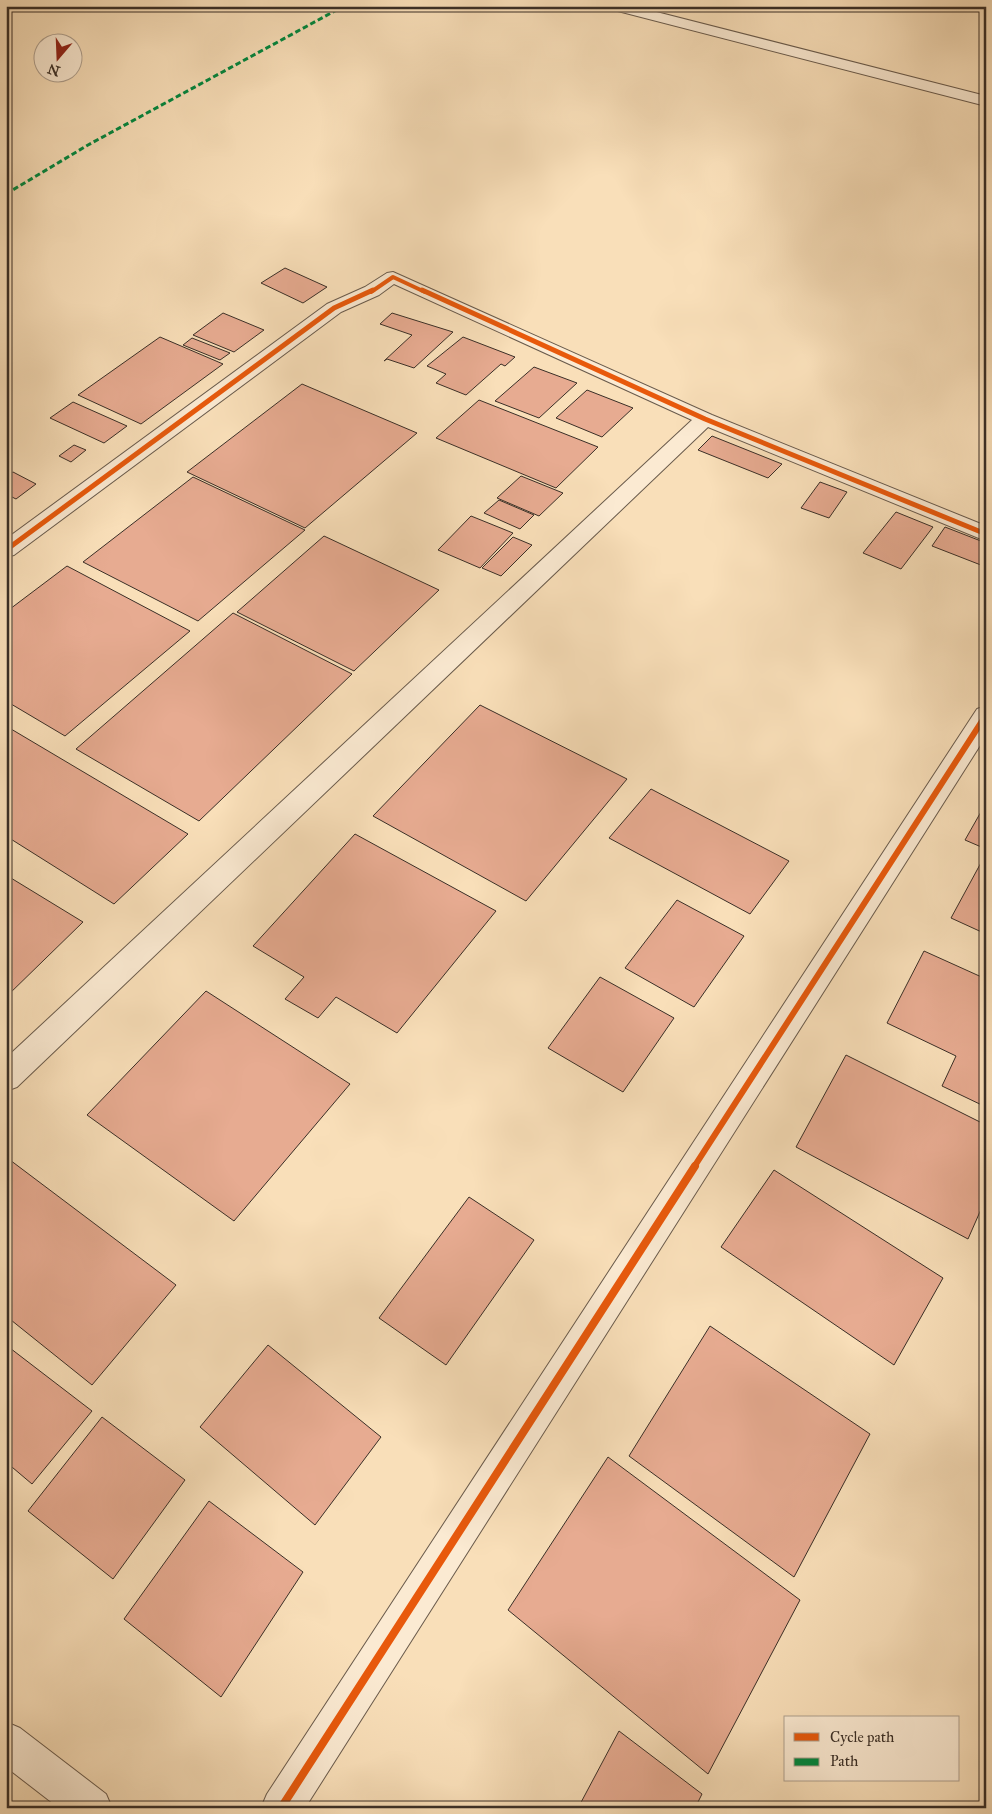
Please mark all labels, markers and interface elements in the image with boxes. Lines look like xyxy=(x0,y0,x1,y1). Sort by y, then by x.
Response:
north arrow xyxy=(32,32,82,82)
text: N xyxy=(45,60,62,80)
legend xyxy=(784,1716,960,1782)
text: Cycle path xyxy=(830,1728,895,1746)
text: Path xyxy=(830,1752,859,1770)

